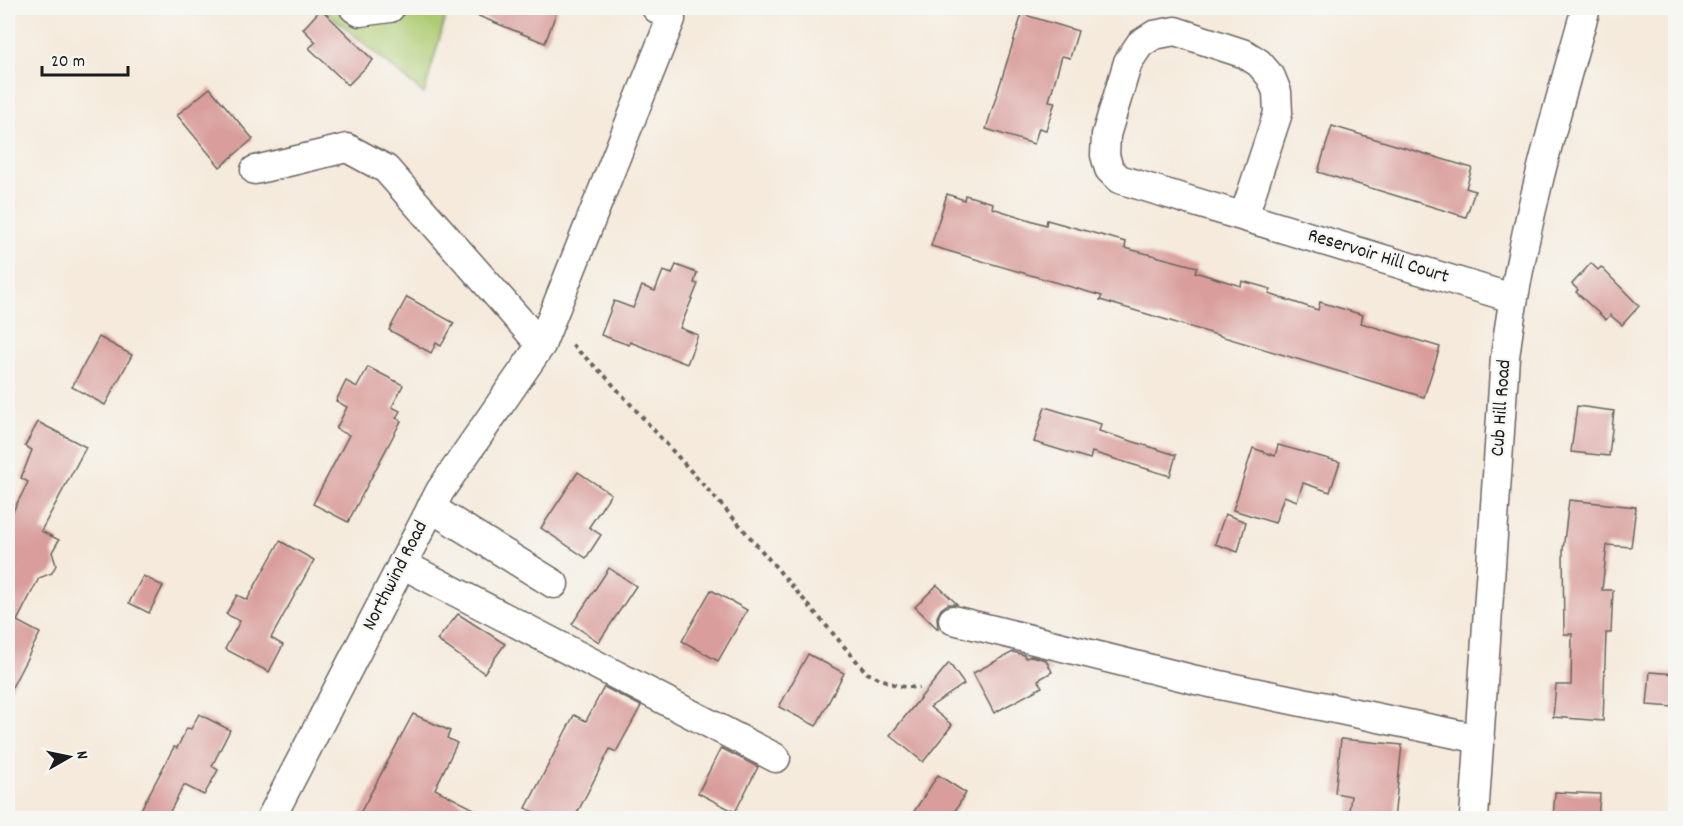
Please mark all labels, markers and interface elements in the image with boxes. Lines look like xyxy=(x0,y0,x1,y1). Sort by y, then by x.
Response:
scale bar xyxy=(42,39,128,77)
text: 20 m xyxy=(51,50,85,75)
street label: Reservoir Hill Court xyxy=(1304,222,1452,292)
street label: Cub Hill Road xyxy=(1485,359,1519,457)
street label: Northwind Road xyxy=(356,516,436,636)
north arrow xyxy=(39,727,99,787)
text: N xyxy=(69,749,93,761)

